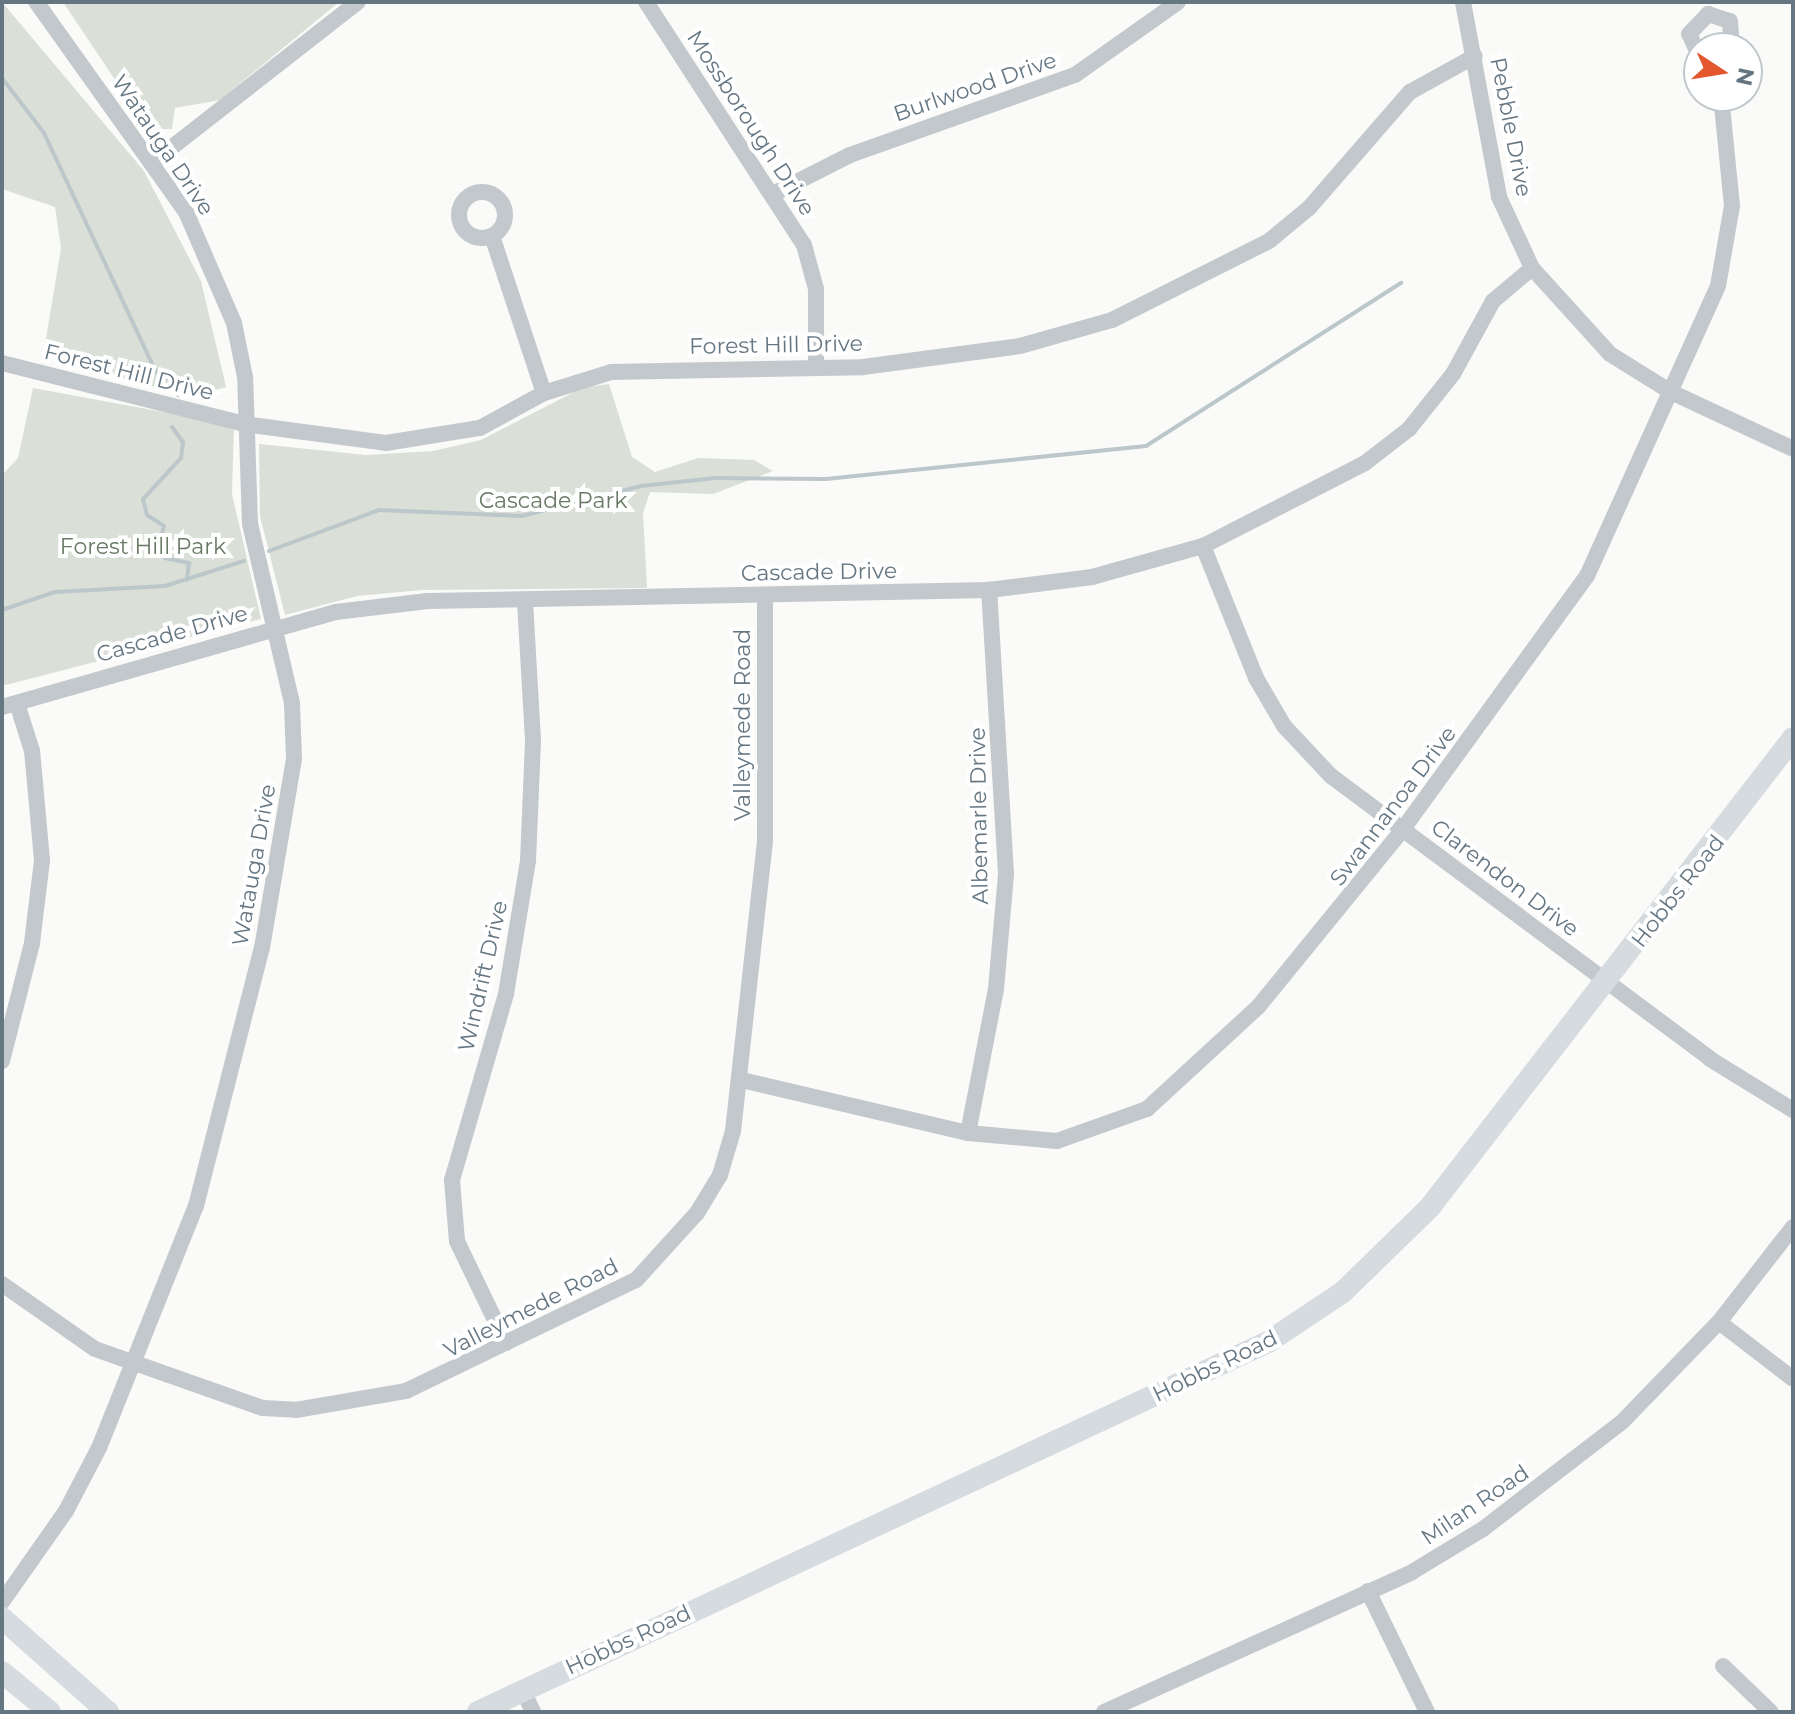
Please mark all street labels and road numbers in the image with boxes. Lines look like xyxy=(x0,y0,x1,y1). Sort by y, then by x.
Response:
street label: Mossborough Drive xyxy=(681,25,821,221)
street label: Burlwood Drive xyxy=(890,47,1060,127)
street label: Pebble Drive xyxy=(1485,55,1537,199)
street label: Watauga Drive xyxy=(106,70,220,220)
street label: Forest Hill Drive xyxy=(689,330,863,360)
street label: Forest Hill Drive xyxy=(42,338,216,406)
street label: Cascade Drive xyxy=(741,557,897,587)
street label: Cascade Drive xyxy=(93,600,251,668)
street label: Valleymede Road xyxy=(730,629,756,821)
street label: Swannanoa Drive xyxy=(1324,721,1462,891)
street label: Albemarle Drive xyxy=(964,727,994,905)
street label: Watauga Drive xyxy=(227,782,281,948)
street label: Clarendon Drive xyxy=(1426,814,1584,942)
street label: Hobbs Road xyxy=(1626,829,1730,953)
street label: Windrift Drive xyxy=(453,898,513,1054)
street label: Valleymede Road xyxy=(439,1253,623,1363)
street label: Hobbs Road xyxy=(1148,1324,1282,1408)
street label: Milan Road xyxy=(1416,1459,1534,1551)
street label: Hobbs Road xyxy=(561,1599,695,1681)

